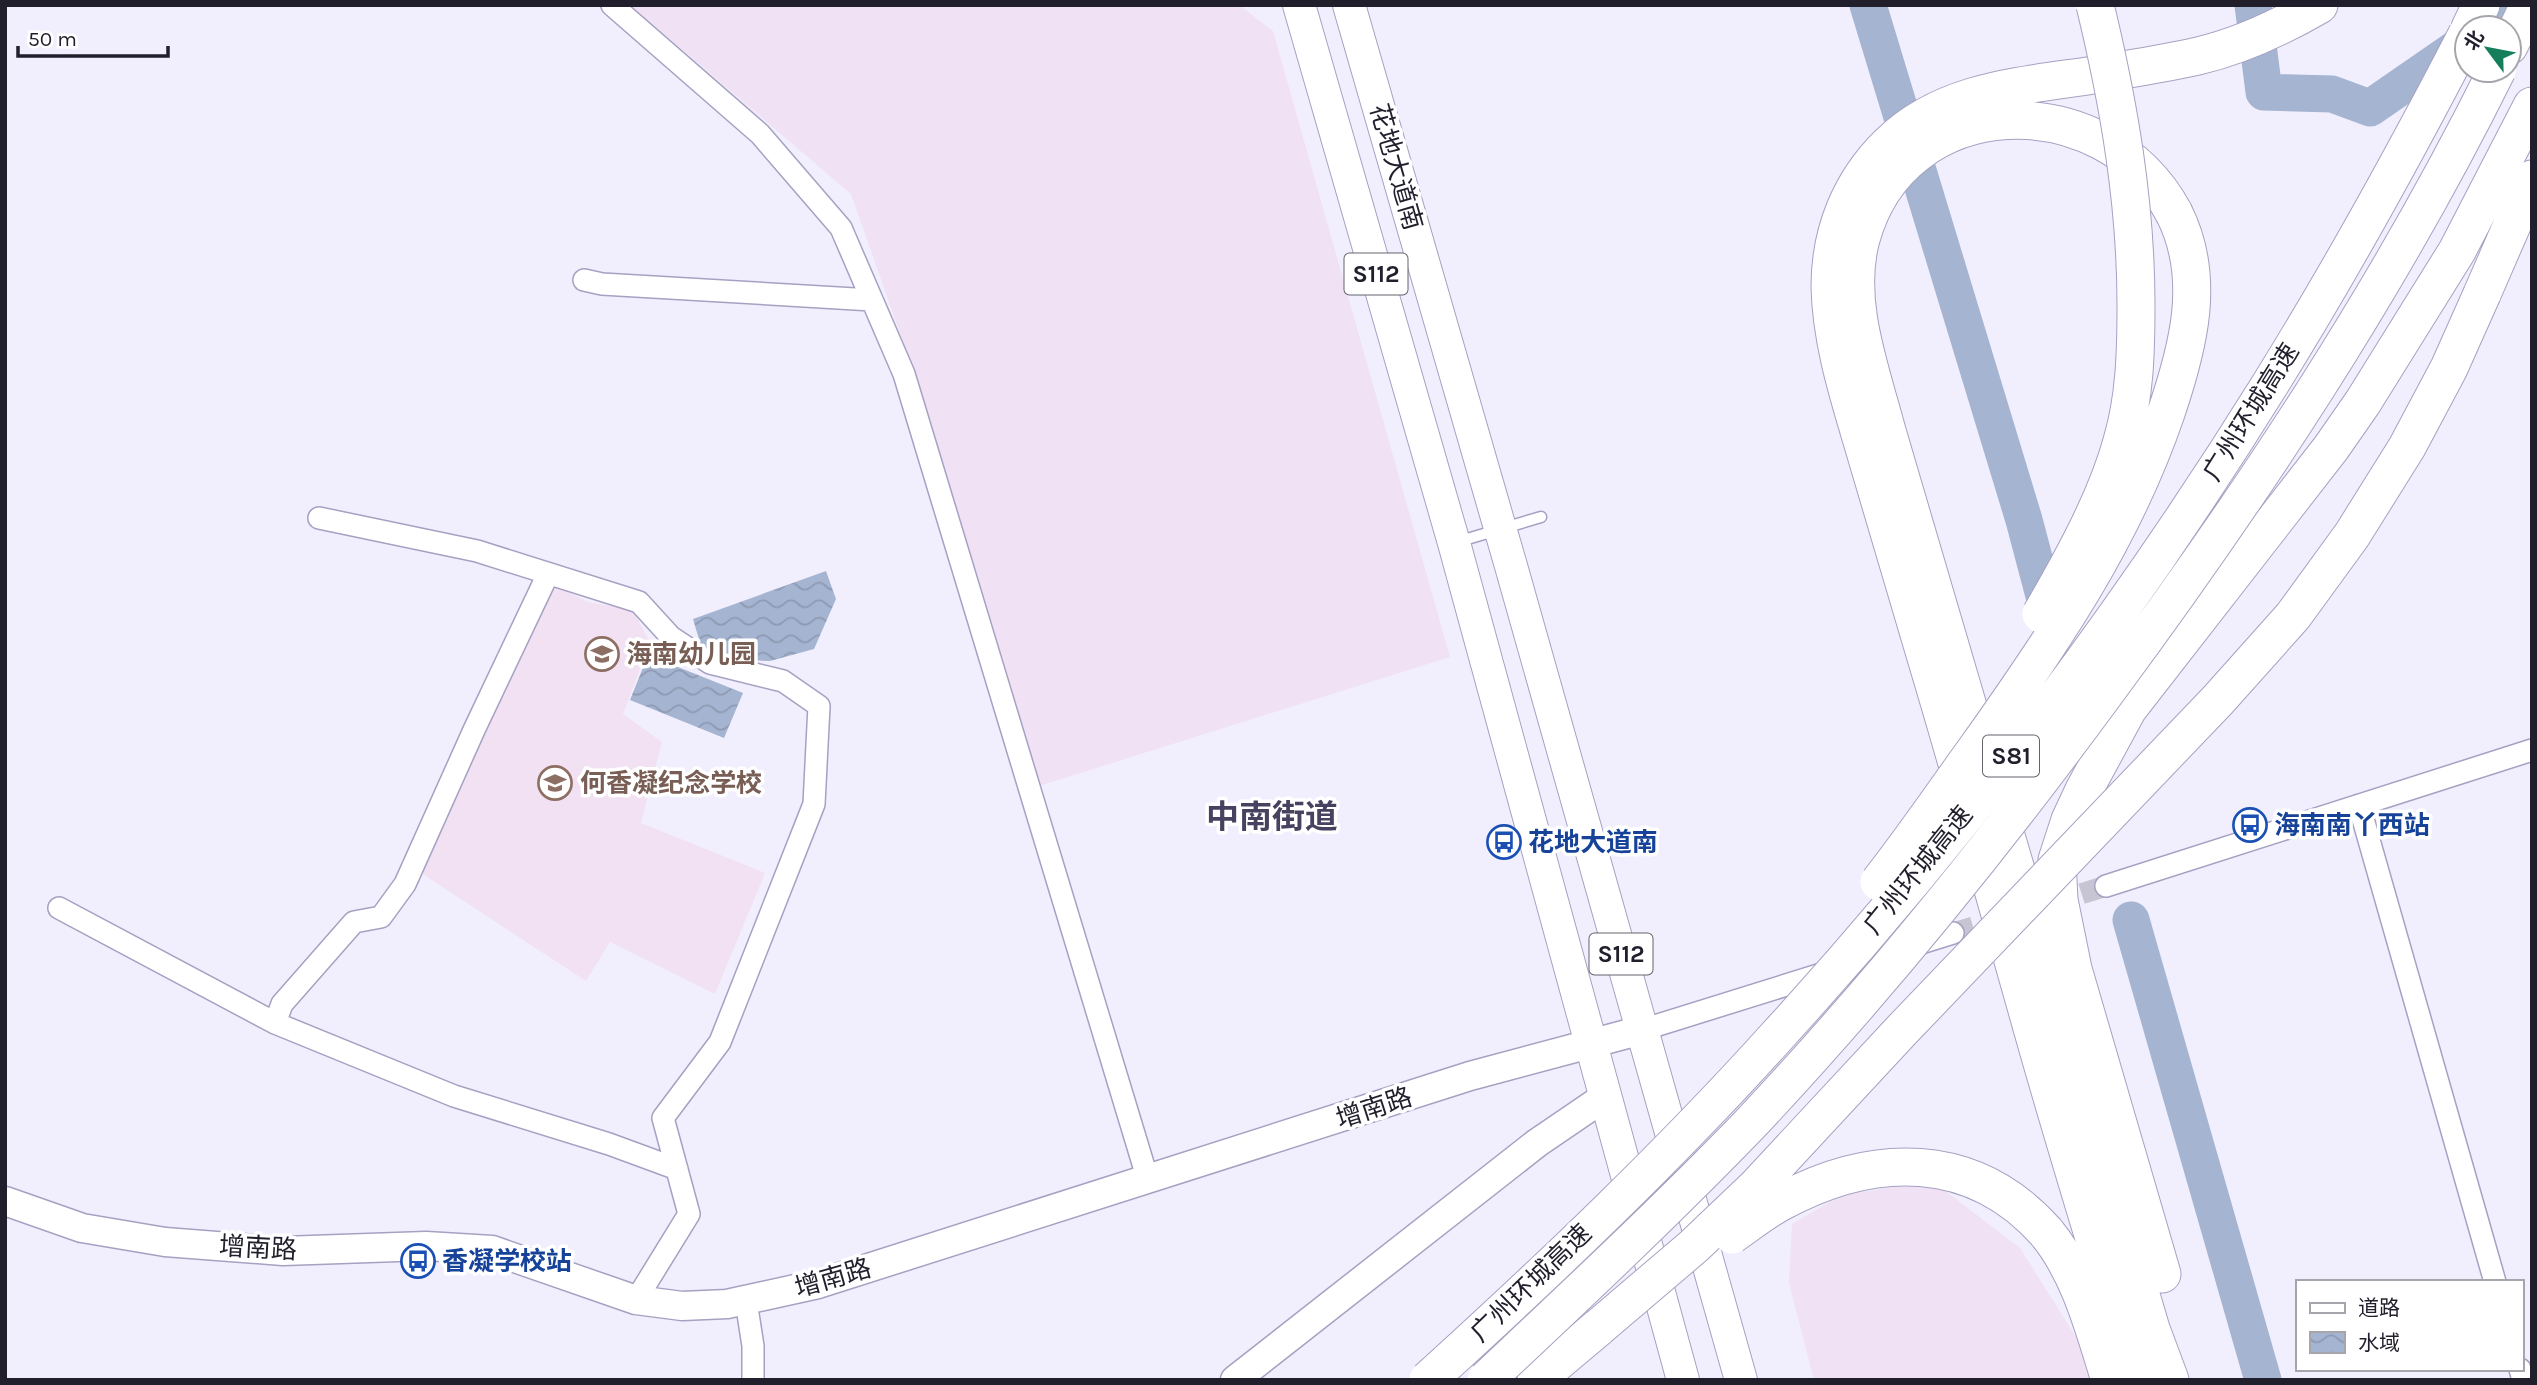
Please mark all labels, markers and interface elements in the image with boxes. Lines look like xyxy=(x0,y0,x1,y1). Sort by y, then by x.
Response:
scale bar xyxy=(18,14,168,58)
north arrow xyxy=(2453,14,2523,84)
text: 50 m xyxy=(28,27,77,51)
text: 北 xyxy=(2460,27,2489,54)
street label: 花地大道南 xyxy=(1363,100,1429,234)
road number: S112 xyxy=(1344,254,1408,295)
street label: 广州环城高速 xyxy=(2197,338,2305,486)
school or university icon: 海南幼儿园 xyxy=(583,635,621,673)
place label: 海南幼儿园 xyxy=(626,639,756,670)
road number: S81 xyxy=(1983,736,2039,776)
school or university icon: 何香凝纪念学校 xyxy=(536,764,574,802)
place label: 何香凝纪念学校 xyxy=(580,768,762,799)
district label: 中南街道 xyxy=(1206,798,1338,836)
street label: 广州环城高速 xyxy=(1857,800,1979,940)
bus stop icon: 海南南丫西站 xyxy=(2231,806,2269,844)
place label: 海南南丫西站 xyxy=(2274,810,2430,841)
bus stop icon: 花地大道南 xyxy=(1485,823,1523,861)
place label: 花地大道南 xyxy=(1528,827,1658,858)
road number: S112 xyxy=(1590,934,1652,974)
street label: 增南路 xyxy=(1332,1081,1416,1135)
street label: 广州环城高速 xyxy=(1464,1218,1598,1348)
street label: 增南路 xyxy=(218,1230,298,1266)
bus stop icon: 香凝学校站 xyxy=(399,1242,437,1280)
place label: 香凝学校站 xyxy=(442,1246,572,1277)
street label: 增南路 xyxy=(791,1252,875,1304)
legend xyxy=(2296,1280,2523,1371)
text: 道路 xyxy=(2358,1296,2400,1320)
text: 水域 xyxy=(2358,1331,2400,1355)

